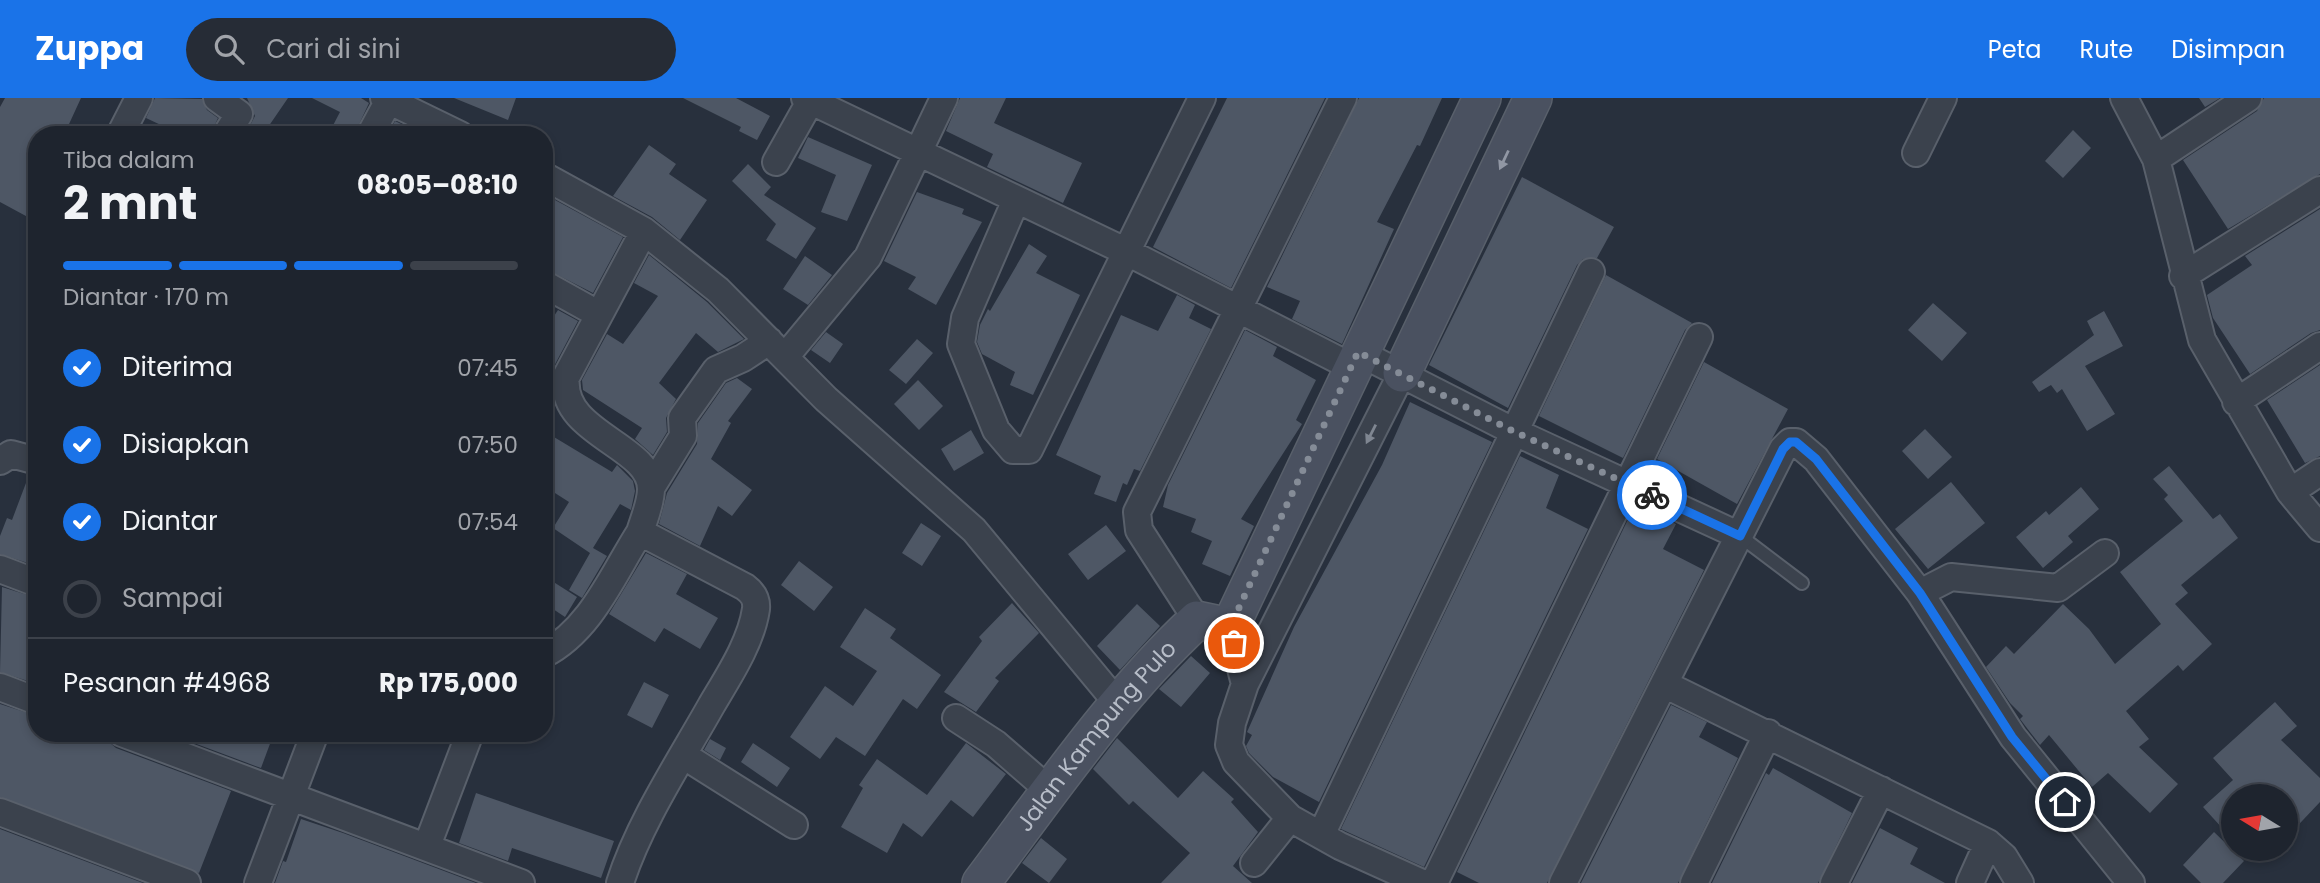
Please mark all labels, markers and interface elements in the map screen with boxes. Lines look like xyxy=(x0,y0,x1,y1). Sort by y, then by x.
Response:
search box xyxy=(186,18,676,81)
text: Zuppa xyxy=(35,25,144,72)
icon: search xyxy=(210,30,248,68)
text: Cari di sini xyxy=(266,31,401,67)
text: Peta xyxy=(1988,33,2042,66)
text: Rute xyxy=(2080,33,2133,66)
text: Disimpan xyxy=(2171,33,2285,66)
text: Tiba dalam xyxy=(63,144,194,176)
one-way arrow xyxy=(1498,150,1509,170)
text: 08:05–08:10 xyxy=(357,167,518,203)
text: 2 mnt xyxy=(63,171,197,235)
text: Diantar · 170 m xyxy=(63,281,229,313)
icon: check xyxy=(63,349,101,387)
text: Diterima xyxy=(122,349,233,385)
text: 07:45 xyxy=(457,352,518,384)
one-way arrow xyxy=(1366,424,1377,444)
icon: check xyxy=(63,426,101,464)
text: Disiapkan xyxy=(122,426,250,462)
text: 07:50 xyxy=(457,429,518,461)
courier xyxy=(1617,460,1687,530)
icon: bike xyxy=(1633,476,1671,514)
icon: check xyxy=(63,503,101,541)
text: Diantar xyxy=(122,503,218,539)
text: 07:54 xyxy=(457,506,518,538)
text: Sampai xyxy=(122,580,223,616)
pin xyxy=(1204,613,1264,673)
icon: bag xyxy=(1215,624,1253,662)
street label: Jalan Kampung Pulo xyxy=(1009,633,1184,838)
text: Pesanan #4968 xyxy=(63,665,271,701)
text: Rp 175,000 xyxy=(379,665,518,701)
pin xyxy=(2035,772,2095,832)
icon: home xyxy=(2046,783,2084,821)
north arrow xyxy=(2221,784,2298,861)
map controls xyxy=(2221,784,2298,861)

